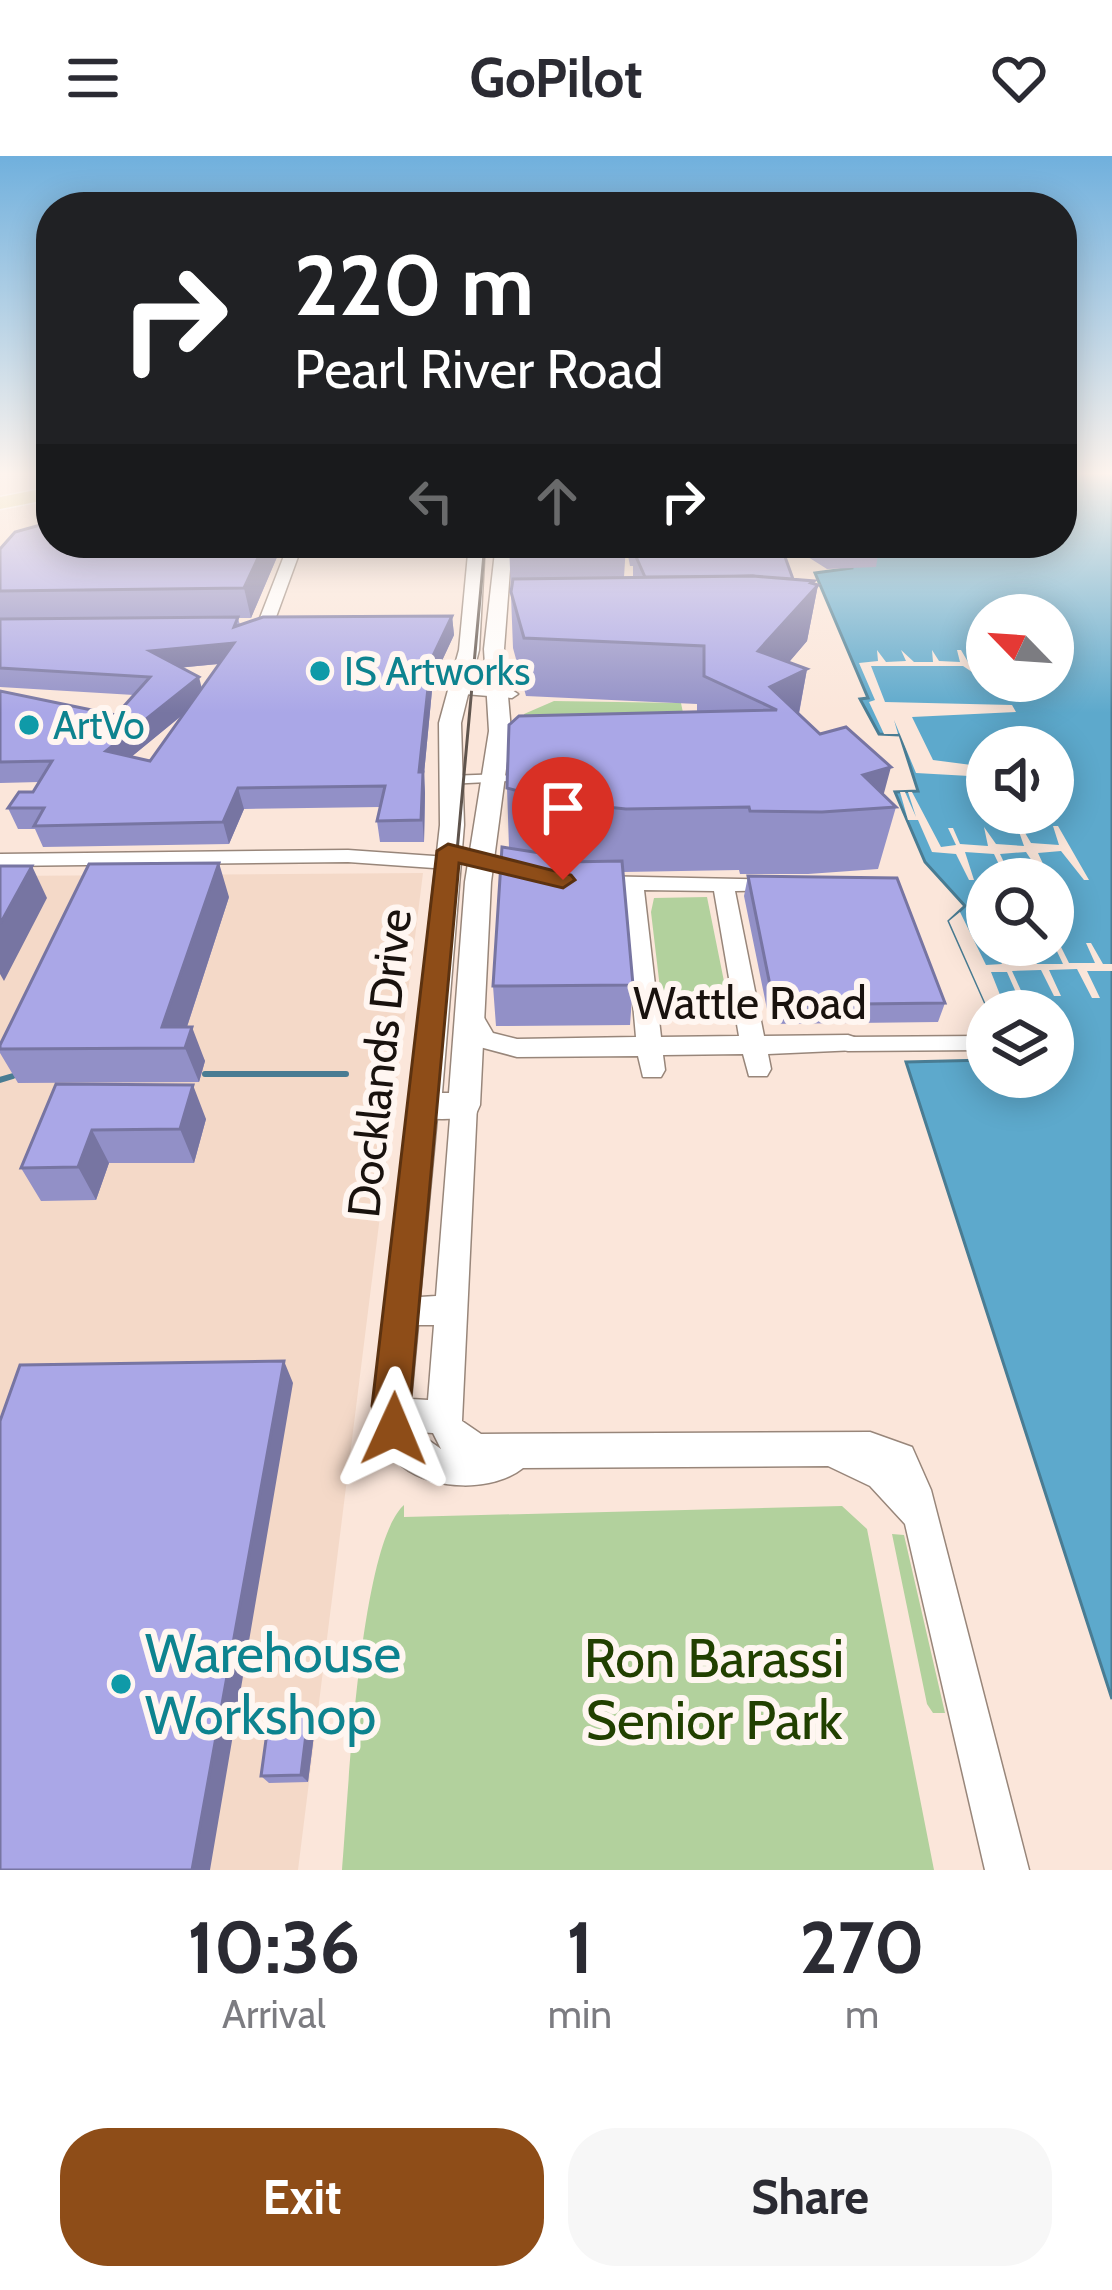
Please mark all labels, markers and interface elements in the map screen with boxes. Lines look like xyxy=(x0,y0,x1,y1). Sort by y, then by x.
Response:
icon: menu xyxy=(60,45,126,111)
text: GoPilot xyxy=(469,45,643,111)
icon: heart xyxy=(986,45,1052,111)
text: 220 m xyxy=(294,234,534,336)
icon: right xyxy=(96,240,252,396)
text: Pearl River Road xyxy=(294,336,663,402)
icon: left xyxy=(398,468,464,534)
icon: ahead xyxy=(524,468,590,534)
icon: right xyxy=(650,468,716,534)
north arrow xyxy=(966,594,1074,702)
map controls xyxy=(966,594,1074,1098)
place label: IS Artworks xyxy=(344,647,530,695)
marker: IS Artworks xyxy=(307,658,333,684)
place label: ArtVo xyxy=(53,701,145,749)
marker: ArtVo xyxy=(16,712,42,738)
button: sound xyxy=(966,726,1074,834)
pin xyxy=(512,757,614,880)
icon: arrive xyxy=(530,775,596,841)
button: search xyxy=(966,858,1074,966)
street label: Docklands Drive xyxy=(336,906,422,1220)
street label: Wattle Road xyxy=(633,976,867,1030)
button: layers xyxy=(966,990,1074,1098)
position arrow xyxy=(331,1366,457,1492)
place label: Warehouse Workshop xyxy=(145,1620,401,1748)
park label: Ron Barassi Senior Park xyxy=(584,1625,844,1753)
marker: Warehouse Workshop xyxy=(108,1671,134,1697)
text: 10:36 xyxy=(188,1904,360,1991)
text: 1 xyxy=(567,1904,593,1991)
text: 270 xyxy=(799,1904,924,1991)
text: Arrival xyxy=(222,1990,326,2038)
text: min xyxy=(548,1990,612,2038)
text: m xyxy=(845,1990,879,2038)
button: Exit xyxy=(60,2128,544,2266)
button: Share xyxy=(568,2128,1052,2266)

